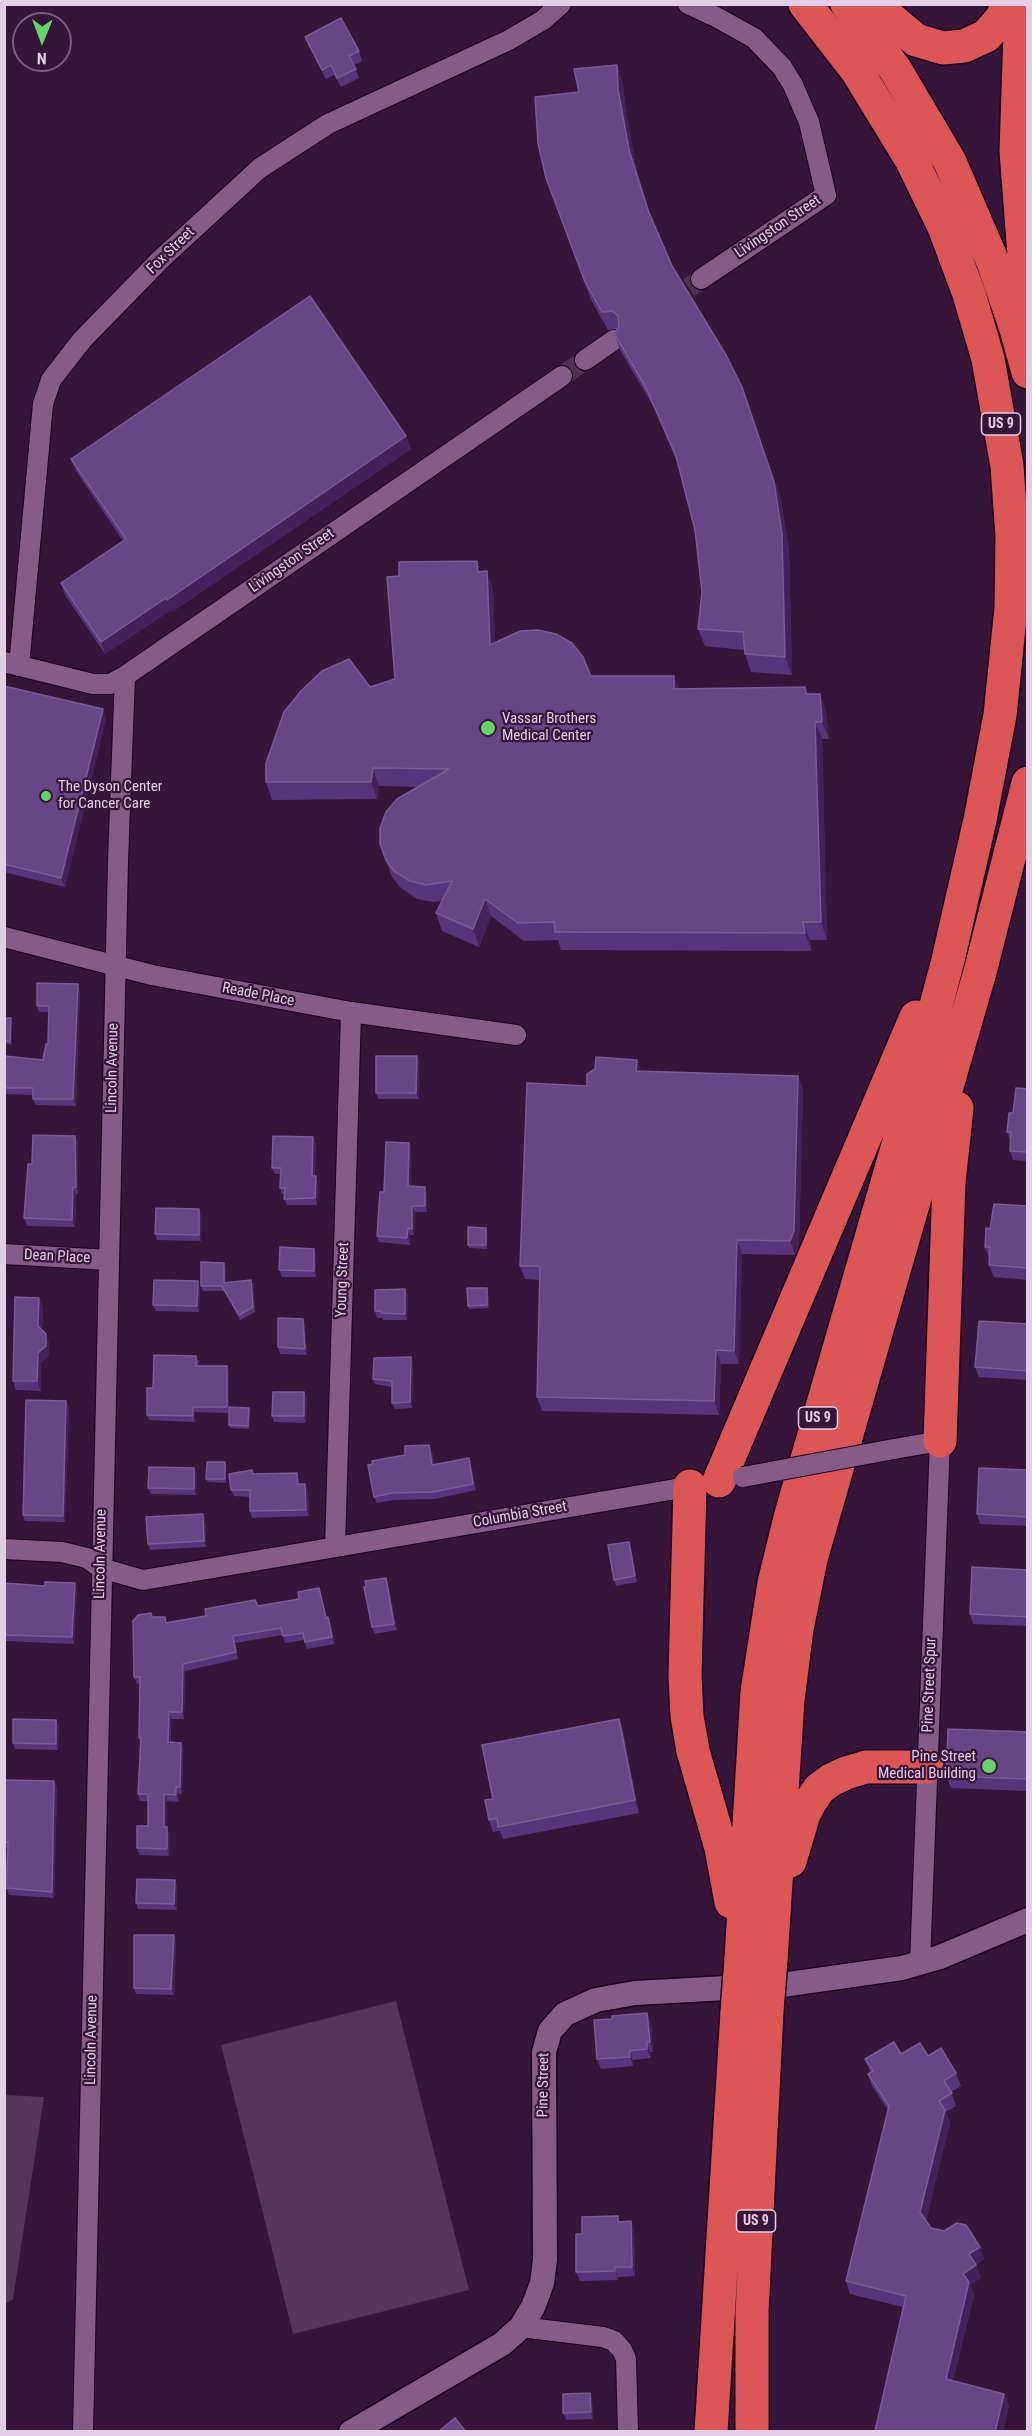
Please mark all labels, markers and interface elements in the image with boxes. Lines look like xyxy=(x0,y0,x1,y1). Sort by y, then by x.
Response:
north arrow xyxy=(12,12,72,72)
text: N xyxy=(37,49,47,68)
street label: Livingston Street xyxy=(732,192,824,262)
street label: Fox Street xyxy=(143,224,199,278)
road number: US 9 xyxy=(982,413,1020,435)
street label: Livingston Street xyxy=(246,525,338,597)
place label: Vassar Brothers Medical Center xyxy=(502,710,596,745)
marker: Vassar Brothers Medical Center xyxy=(479,719,497,737)
place label: The Dyson Center for Cancer Care xyxy=(58,778,162,813)
marker: The Dyson Center for Cancer Care xyxy=(39,789,53,803)
street label: Reade Place xyxy=(220,979,296,1011)
street label: Lincoln Avenue xyxy=(103,1023,123,1113)
street label: Young Street xyxy=(333,1242,353,1318)
street label: Dean Place xyxy=(23,1246,91,1268)
road number: US 9 xyxy=(798,1407,838,1429)
street label: Columbia Street xyxy=(472,1498,568,1532)
street label: Lincoln Avenue xyxy=(91,1509,111,1599)
street label: Pine Street Spur xyxy=(919,1637,941,1733)
place label: Pine Street Medical Building xyxy=(878,1748,976,1783)
marker: Pine Street Medical Building xyxy=(980,1757,998,1775)
street label: Lincoln Avenue xyxy=(82,1995,102,2085)
street label: Pine Street xyxy=(534,2053,554,2117)
road number: US 9 xyxy=(736,2210,776,2232)

